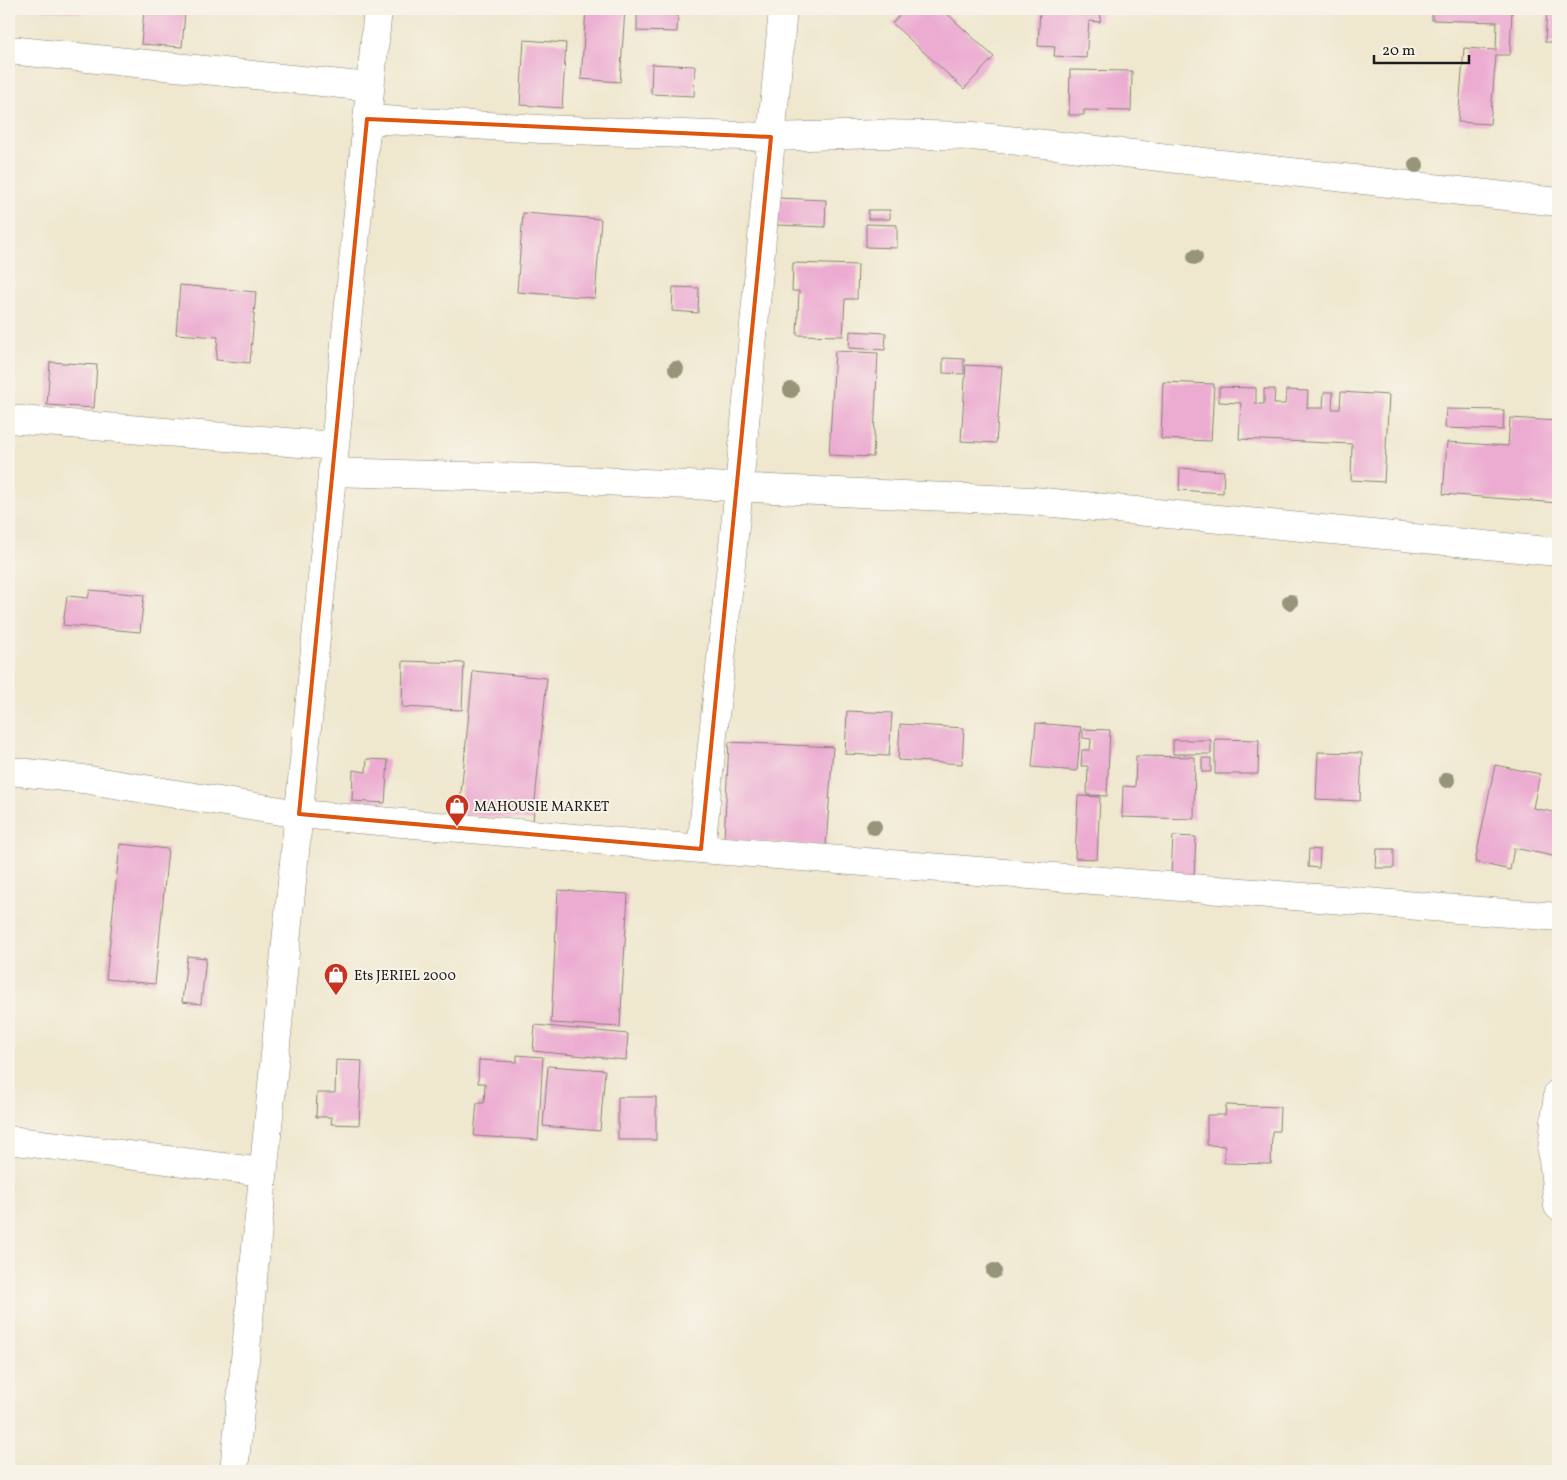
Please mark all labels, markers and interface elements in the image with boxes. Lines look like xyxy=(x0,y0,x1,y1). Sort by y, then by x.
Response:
scale bar xyxy=(1374,32,1470,64)
text: 20 m xyxy=(1382,41,1415,62)
shop icon: MAHOUSIE MARKET xyxy=(444,793,470,827)
place label: MAHOUSIE MARKET xyxy=(474,798,609,817)
shop icon: Ets JERIEL 2000 xyxy=(323,962,349,996)
place label: Ets JERIEL 2000 xyxy=(354,967,456,986)

